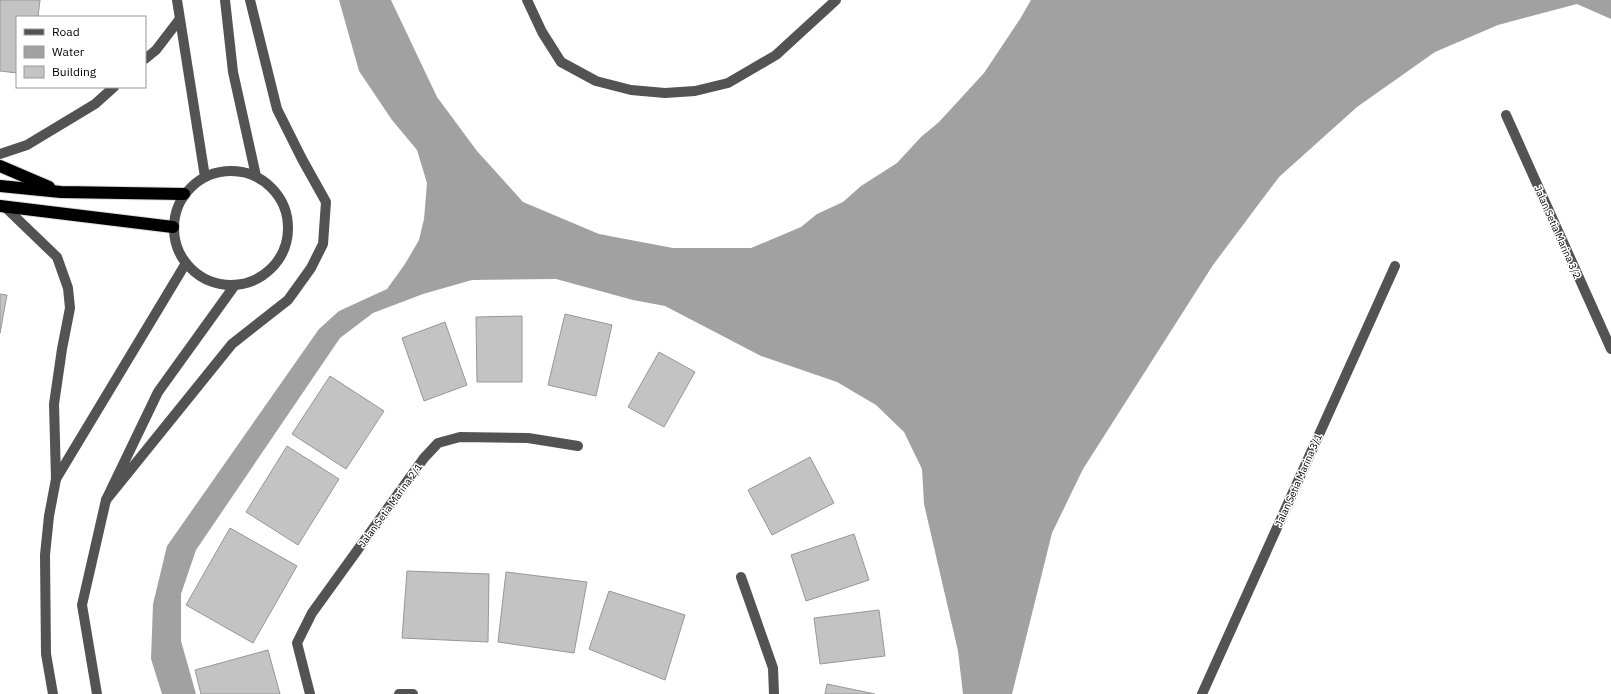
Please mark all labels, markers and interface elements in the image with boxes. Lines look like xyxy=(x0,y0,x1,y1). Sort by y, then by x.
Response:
legend xyxy=(16,16,146,88)
text: Road xyxy=(52,24,80,39)
text: Water xyxy=(52,44,85,59)
text: Building xyxy=(52,64,97,79)
street label: Jalan Setia Marina 3/2 xyxy=(1531,184,1584,281)
street label: Jalan Setia Marina 3/1 xyxy=(1272,432,1325,529)
street label: Jalan Setia Marina 2/1 xyxy=(356,461,425,550)

